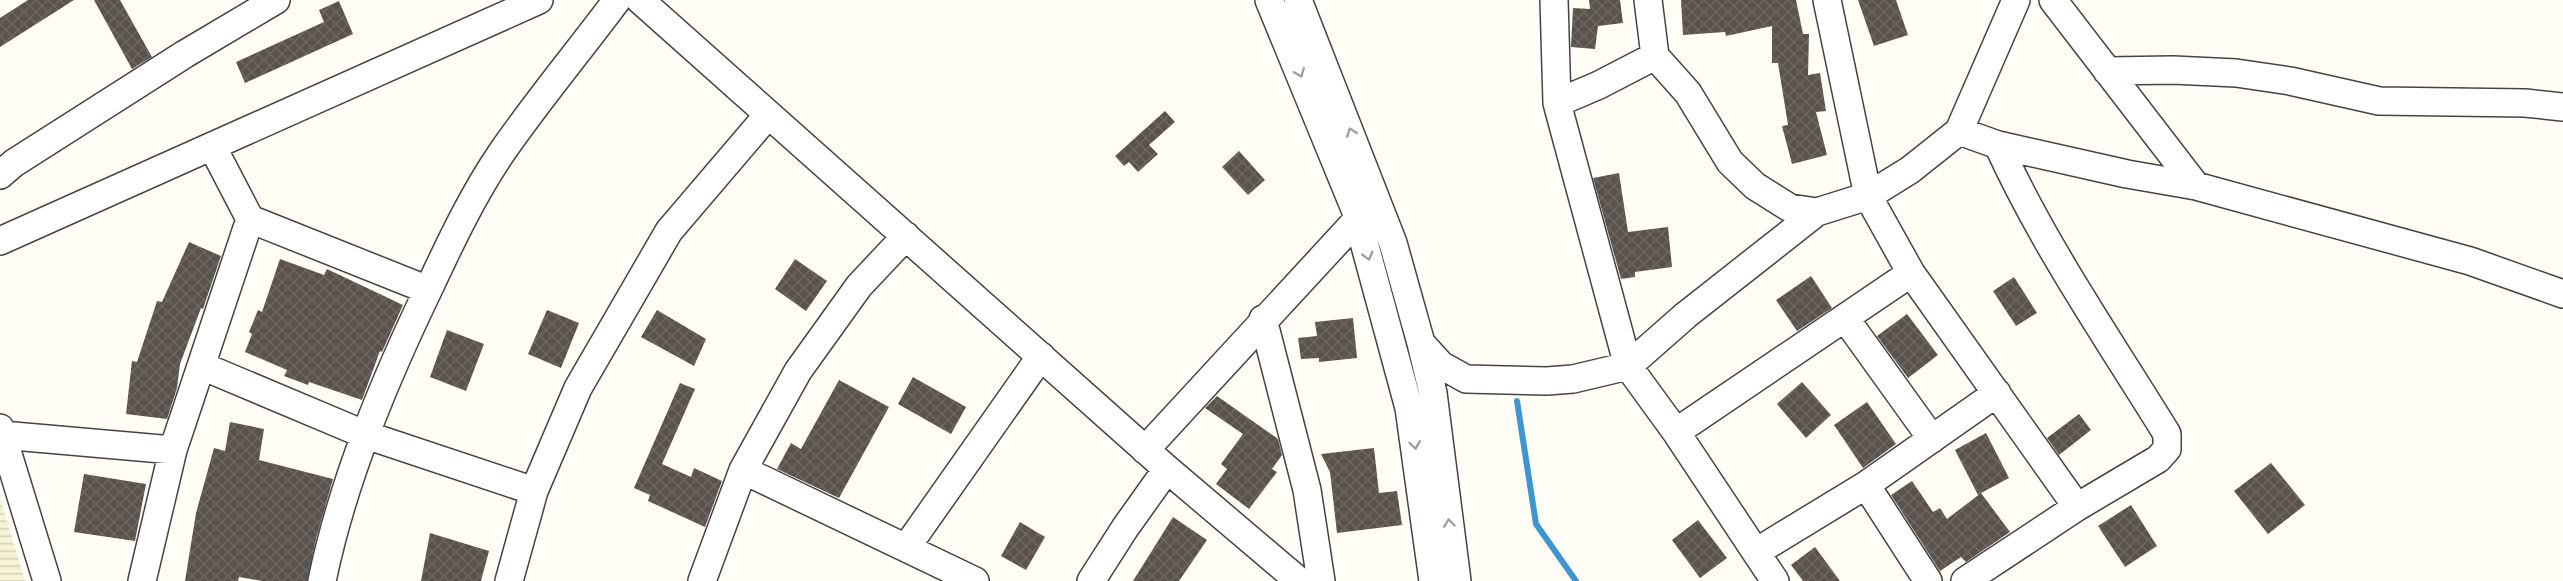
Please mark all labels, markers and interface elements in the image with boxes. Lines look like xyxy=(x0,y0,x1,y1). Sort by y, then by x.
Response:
one-way arrow xyxy=(1293,67,1305,78)
one-way arrow xyxy=(1346,127,1358,138)
one-way arrow xyxy=(1361,250,1373,261)
one-way arrow xyxy=(1408,440,1420,450)
one-way arrow xyxy=(1444,518,1456,528)

